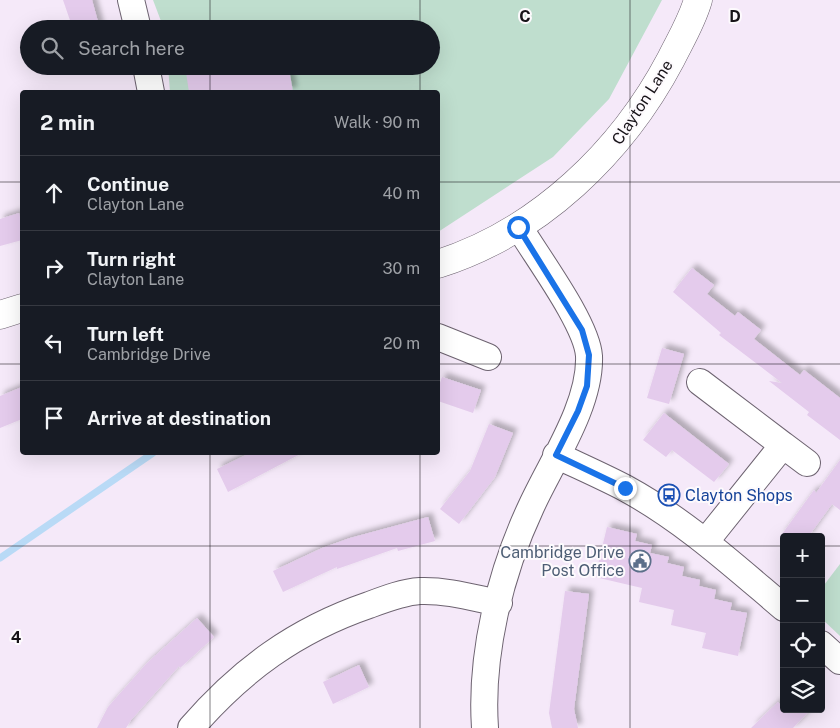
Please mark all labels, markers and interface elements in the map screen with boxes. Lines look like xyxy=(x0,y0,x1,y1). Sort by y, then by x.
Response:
text: C xyxy=(519,7,531,26)
text: D xyxy=(729,7,741,26)
search box xyxy=(20,20,440,75)
icon: search xyxy=(38,34,66,62)
text: Search here xyxy=(78,37,185,59)
street label: Clayton Lane xyxy=(608,56,677,148)
text: 2 min xyxy=(40,110,95,135)
text: Walk · 90 m xyxy=(334,113,420,132)
text: Continue xyxy=(87,173,169,195)
icon: ahead xyxy=(40,179,68,207)
text: 40 m xyxy=(382,184,420,203)
text: Clayton Lane xyxy=(87,195,184,214)
route start xyxy=(507,216,530,239)
text: Turn right xyxy=(87,248,176,270)
icon: right xyxy=(40,254,68,282)
text: 30 m xyxy=(383,259,420,278)
text: Clayton Lane xyxy=(87,270,184,289)
text: Turn left xyxy=(87,323,164,345)
icon: left xyxy=(40,329,68,357)
text: 20 m xyxy=(383,334,420,353)
text: Cambridge Drive xyxy=(87,345,211,364)
icon: arrive xyxy=(40,404,68,432)
text: Arrive at destination xyxy=(87,407,271,429)
route end xyxy=(614,477,637,500)
bus stop icon: Clayton Shops xyxy=(657,483,681,507)
place label: Clayton Shops xyxy=(685,486,793,505)
map controls xyxy=(780,533,825,713)
button: + xyxy=(780,533,825,578)
place label: Cambridge Drive Post Office xyxy=(500,543,624,580)
public building icon: Cambridge Drive Post Office xyxy=(628,549,652,573)
button: − xyxy=(780,578,825,623)
button: locate xyxy=(780,623,825,668)
text: 4 xyxy=(11,628,22,647)
button: layers xyxy=(780,668,825,713)

